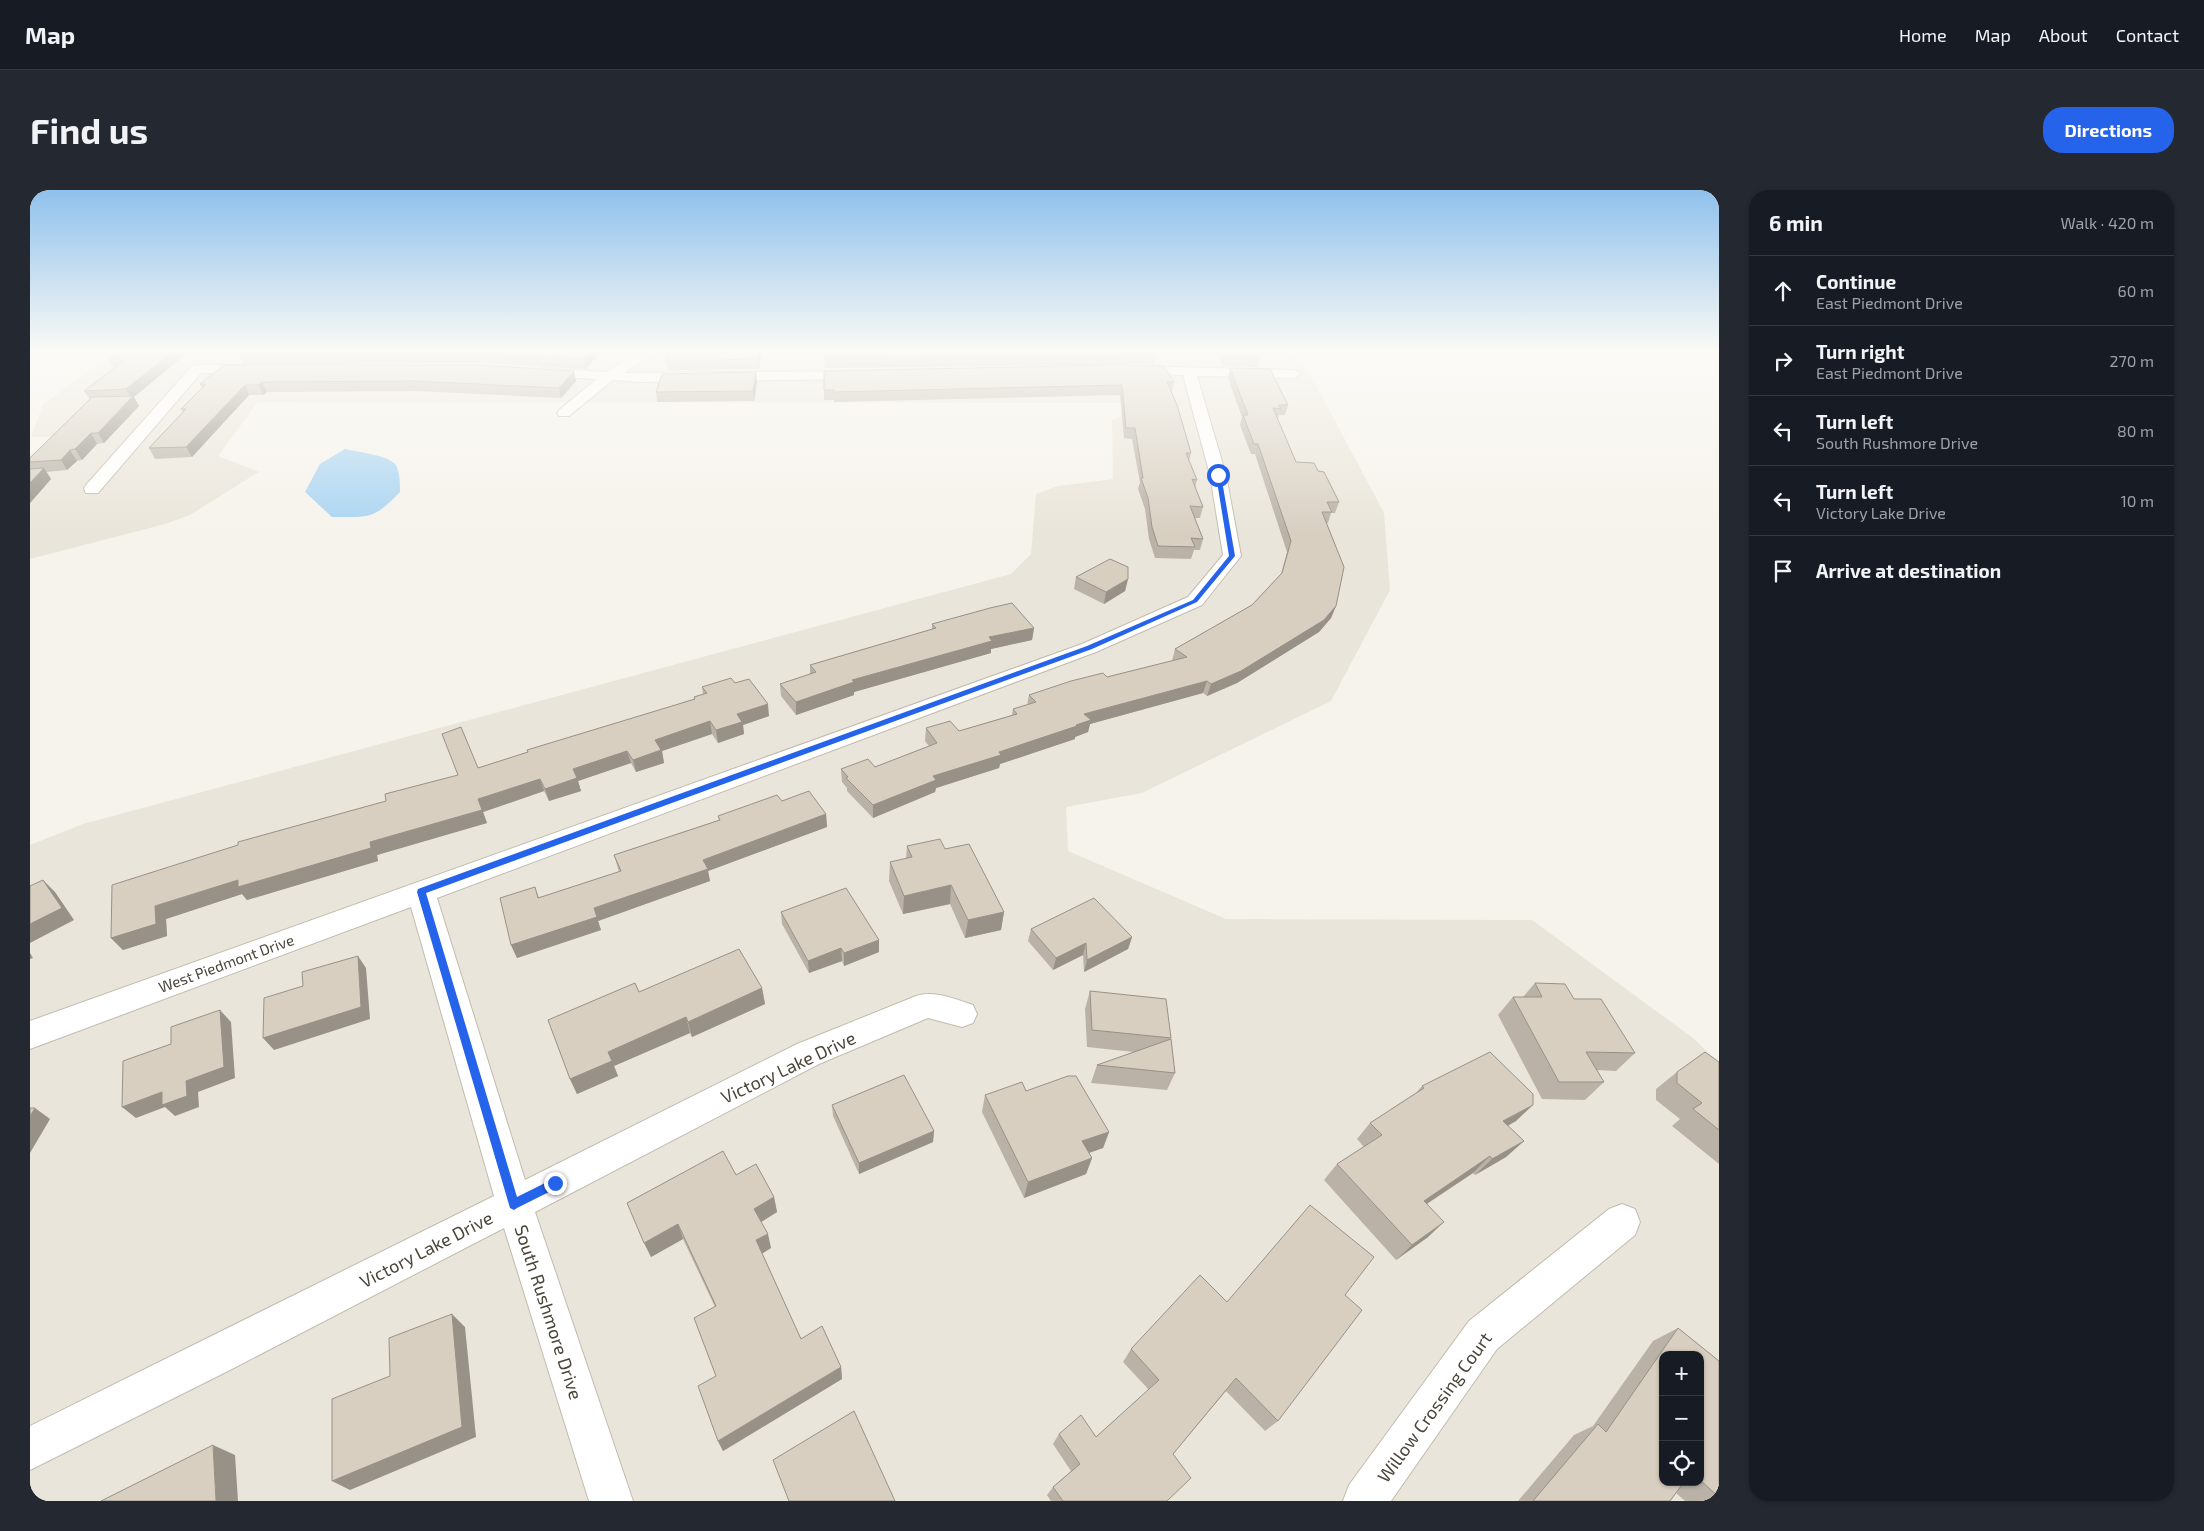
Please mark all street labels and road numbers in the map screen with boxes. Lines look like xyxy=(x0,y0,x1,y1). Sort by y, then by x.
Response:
street label: West Piedmont Drive xyxy=(156,930,296,996)
street label: Victory Lake Drive xyxy=(717,1026,859,1108)
street label: Victory Lake Drive xyxy=(356,1206,496,1292)
street label: South Rushmore Drive xyxy=(510,1222,588,1402)
street label: Willow Crossing Court xyxy=(1372,1327,1496,1486)

